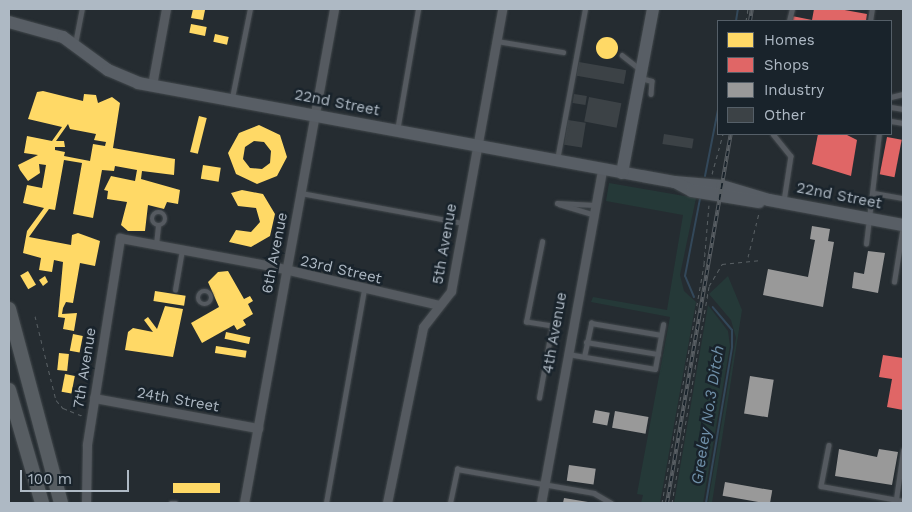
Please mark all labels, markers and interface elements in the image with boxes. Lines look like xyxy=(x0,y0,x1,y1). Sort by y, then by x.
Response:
legend xyxy=(717,20,892,135)
text: Homes xyxy=(764,31,815,49)
text: Shops xyxy=(764,56,809,74)
text: Industry xyxy=(764,81,824,99)
street label: 22nd Street xyxy=(293,86,381,120)
text: Other xyxy=(764,106,806,124)
street label: 22nd Street xyxy=(795,179,883,213)
street label: 5th Avenue xyxy=(429,202,461,286)
street label: 6th Avenue xyxy=(258,211,292,295)
street label: 23rd Street xyxy=(299,252,383,288)
street label: 4th Avenue xyxy=(539,291,571,375)
street label: 7th Avenue xyxy=(70,326,100,410)
water label: Greeley No.3 Ditch xyxy=(687,344,729,486)
street label: 24th Street xyxy=(135,384,221,416)
scale bar xyxy=(22,460,131,492)
text: 100 m xyxy=(28,470,72,488)

